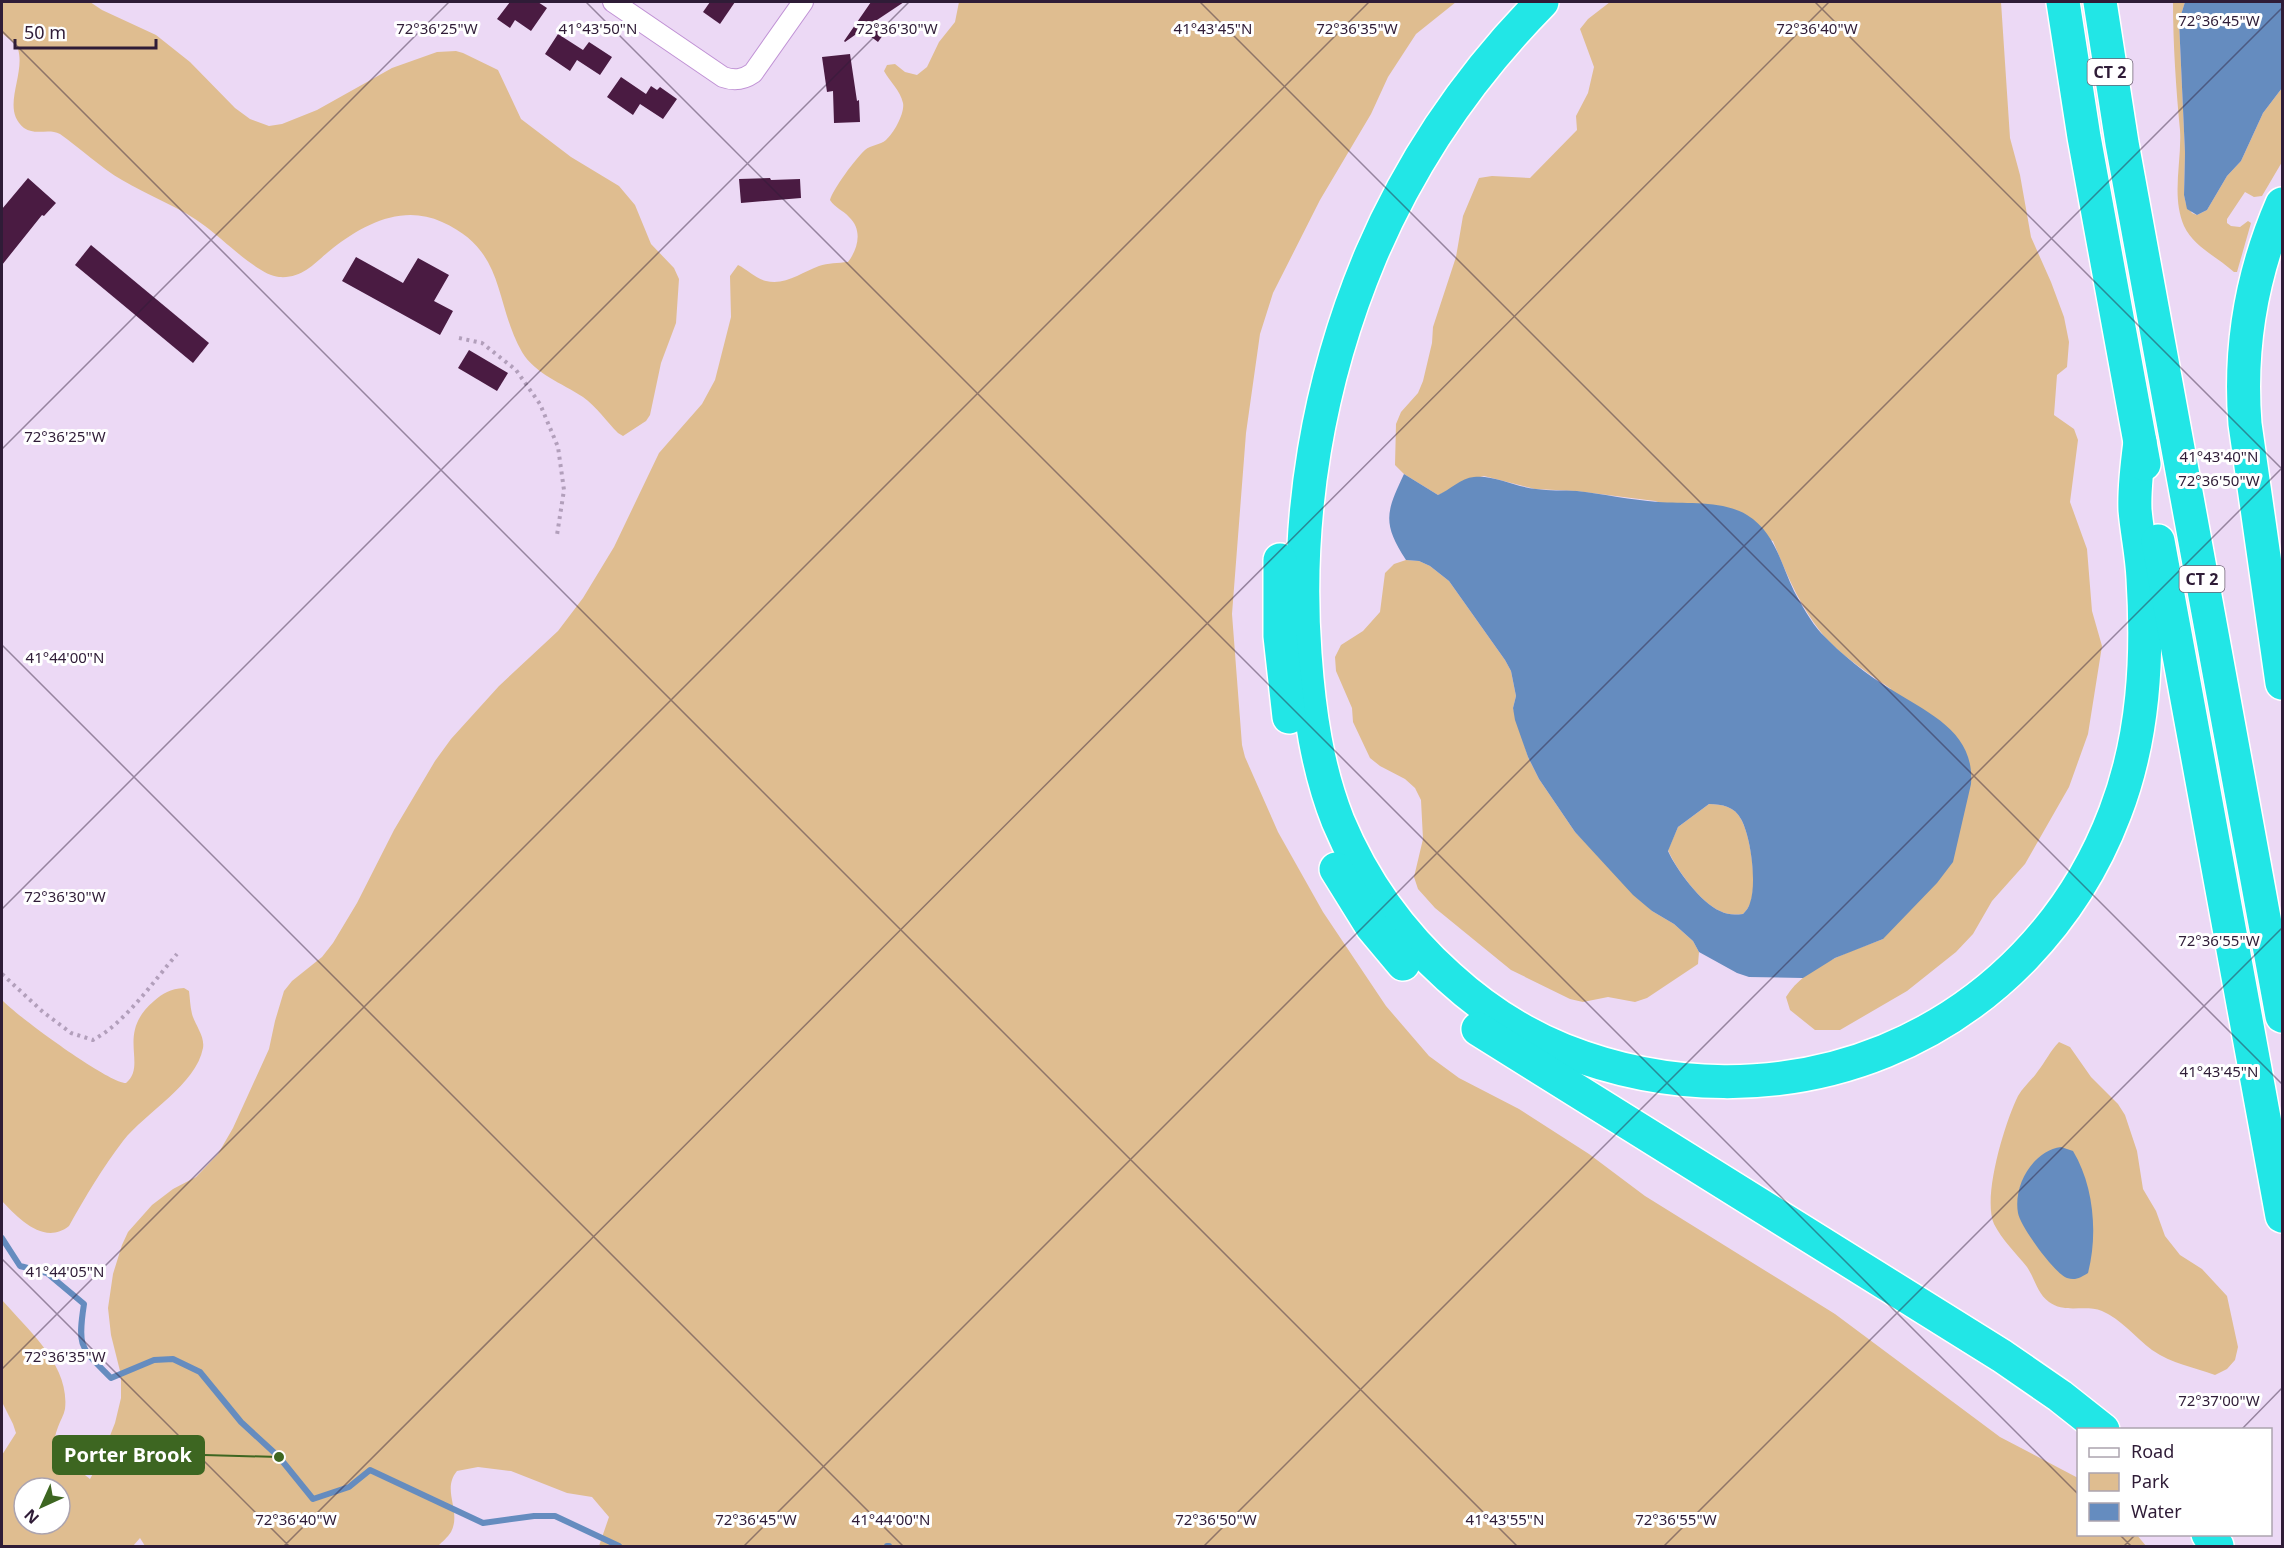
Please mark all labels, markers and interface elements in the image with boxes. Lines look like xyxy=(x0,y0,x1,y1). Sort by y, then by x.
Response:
text: 72°36'45"W xyxy=(2178,10,2260,30)
scale bar xyxy=(15,12,156,50)
text: 72°36'25"W xyxy=(396,18,478,38)
text: 41°43'50"N xyxy=(559,18,637,38)
text: 72°36'30"W xyxy=(856,18,938,38)
text: 41°43'45"N xyxy=(1174,18,1252,38)
text: 72°36'35"W xyxy=(1316,18,1398,38)
text: 72°36'40"W xyxy=(1776,18,1858,38)
text: 50 m xyxy=(24,20,66,44)
road number: CT 2 xyxy=(2088,59,2132,85)
text: 72°36'25"W xyxy=(24,426,106,446)
text: 41°43'40"N xyxy=(2180,446,2258,466)
text: 72°36'50"W xyxy=(2178,470,2260,490)
road number: CT 2 xyxy=(2180,566,2224,592)
text: 41°44'00"N xyxy=(26,647,104,667)
text: 72°36'30"W xyxy=(24,886,106,906)
text: 72°36'55"W xyxy=(2178,930,2260,950)
text: 41°43'45"N xyxy=(2180,1061,2258,1081)
text: 41°44'05"N xyxy=(26,1261,104,1281)
text: 72°36'35"W xyxy=(24,1346,106,1366)
text: 72°37'00"W xyxy=(2178,1390,2260,1410)
legend xyxy=(2077,1428,2272,1536)
callout: Porter Brook xyxy=(53,1436,204,1474)
text: Road xyxy=(2131,1439,2174,1463)
text: Porter Brook xyxy=(64,1441,193,1468)
text: Park xyxy=(2131,1469,2169,1493)
north arrow xyxy=(12,1476,72,1536)
text: Water xyxy=(2131,1499,2182,1523)
text: N xyxy=(19,1504,44,1529)
text: 72°36'40"W xyxy=(255,1509,337,1529)
text: 72°36'45"W xyxy=(715,1509,797,1529)
text: 41°44'00"N xyxy=(852,1509,930,1529)
text: 72°36'50"W xyxy=(1175,1509,1257,1529)
text: 41°43'55"N xyxy=(1466,1509,1544,1529)
text: 72°36'55"W xyxy=(1635,1509,1717,1529)

